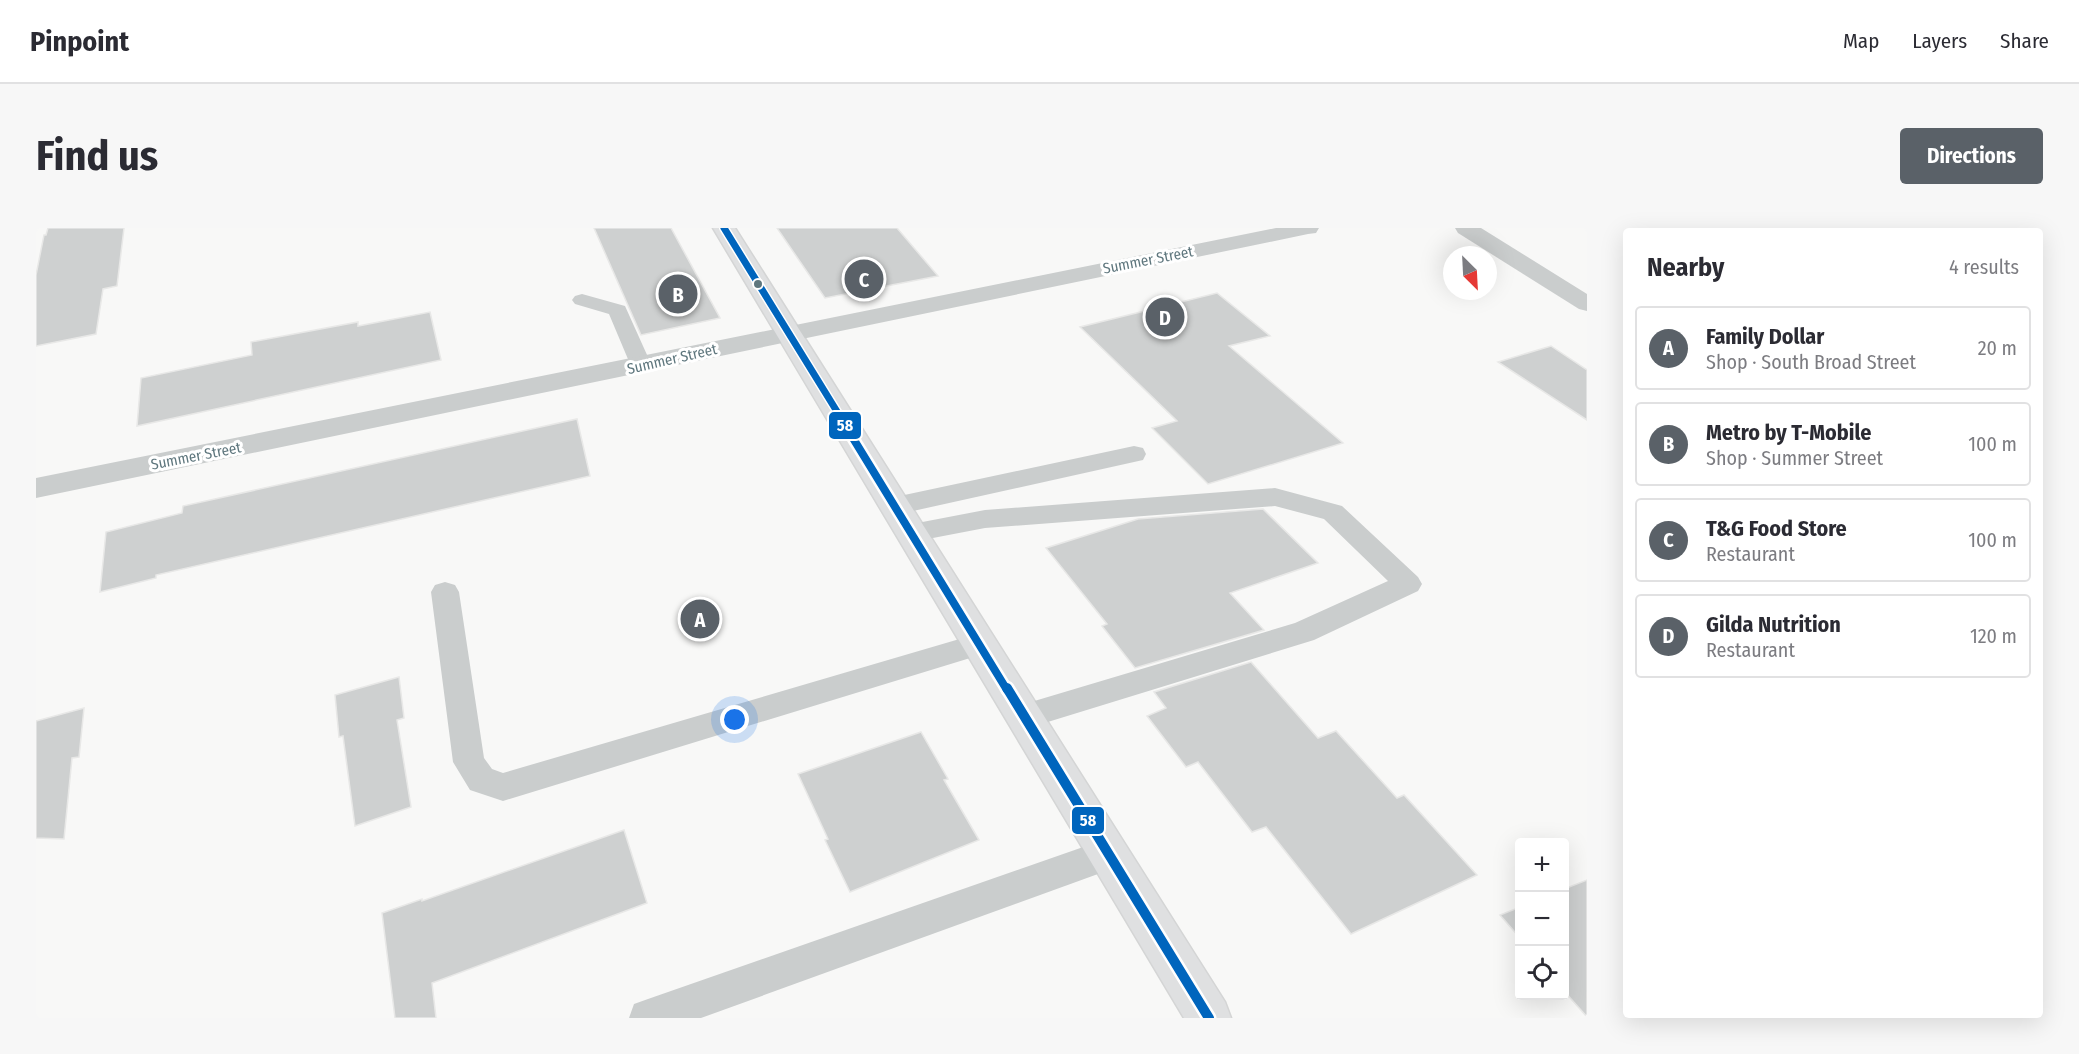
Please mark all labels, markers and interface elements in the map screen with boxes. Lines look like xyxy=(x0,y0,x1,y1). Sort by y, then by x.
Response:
text: Pinpoint xyxy=(30,25,129,58)
text: Map xyxy=(1843,28,1879,54)
text: Layers xyxy=(1912,28,1967,54)
text: Share xyxy=(2000,28,2049,54)
button: Directions xyxy=(1900,128,2043,184)
text: Find us xyxy=(36,131,158,181)
street label: Summer Street xyxy=(1101,242,1195,278)
north arrow xyxy=(1443,246,1497,300)
text: Nearby xyxy=(1647,252,1724,283)
text: 4 results xyxy=(1949,255,2019,279)
pin: C xyxy=(844,256,884,302)
pin: B xyxy=(658,272,698,316)
unlabelled marker xyxy=(752,278,764,290)
pin: D xyxy=(1146,294,1184,340)
text: Family Dollar xyxy=(1706,323,1824,350)
text: A xyxy=(1663,336,1674,360)
text: 20 m xyxy=(1978,336,2017,360)
street label: Summer Street xyxy=(625,340,719,378)
text: Shop · South Broad Street xyxy=(1706,350,1916,374)
line badge: 58 xyxy=(828,411,862,440)
text: 58 xyxy=(837,416,854,435)
text: Metro by T-Mobile xyxy=(1706,419,1872,446)
text: B xyxy=(1663,432,1674,456)
text: 100 m xyxy=(1968,432,2017,456)
street label: Summer Street xyxy=(149,438,243,474)
text: Shop · Summer Street xyxy=(1706,446,1883,470)
text: T&G Food Store xyxy=(1706,515,1847,542)
text: C xyxy=(1663,528,1674,552)
text: 100 m xyxy=(1968,528,2017,552)
text: Restaurant xyxy=(1706,542,1795,566)
pin: A xyxy=(680,596,720,642)
text: Gilda Nutrition xyxy=(1706,611,1841,638)
text: D xyxy=(1663,624,1674,648)
text: 120 m xyxy=(1970,624,2017,648)
text: Restaurant xyxy=(1706,638,1795,662)
your location xyxy=(720,705,749,734)
line badge: 58 xyxy=(1071,806,1105,835)
text: 58 xyxy=(1080,811,1097,830)
map controls xyxy=(1515,838,1569,1000)
button: + xyxy=(1515,838,1569,892)
button: − xyxy=(1515,892,1569,946)
button: locate xyxy=(1515,946,1569,1000)

